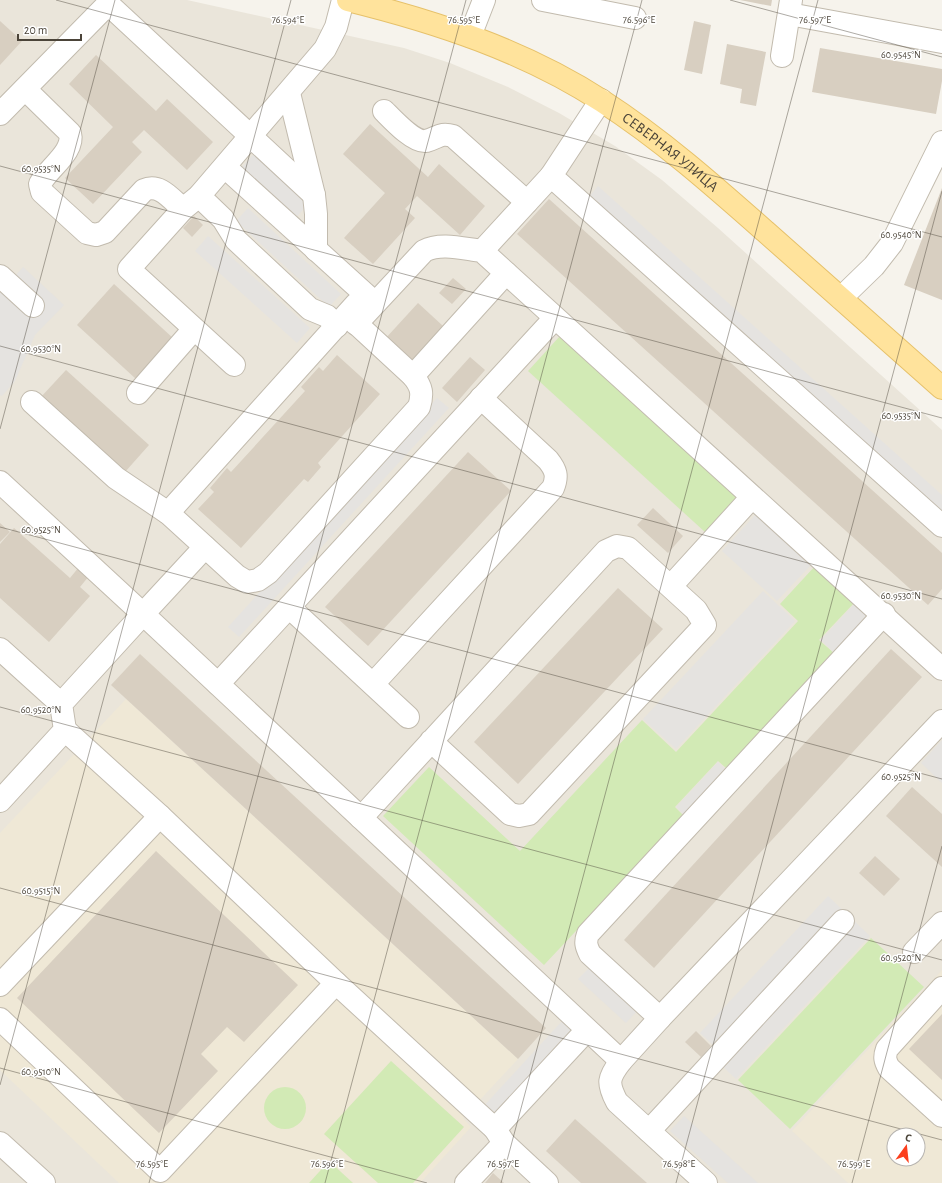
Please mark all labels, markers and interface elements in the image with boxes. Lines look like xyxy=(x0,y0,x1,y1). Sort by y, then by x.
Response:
text: 76.594°E xyxy=(272,15,304,25)
text: 76.595°E xyxy=(448,15,480,25)
text: 76.596°E xyxy=(623,15,655,25)
text: 76.597°E xyxy=(799,15,831,25)
scale bar xyxy=(18,16,81,42)
text: 20 m xyxy=(24,24,47,36)
text: 60.9545°N xyxy=(881,50,921,60)
street label: СЕВЕРНАЯ УЛИЦА xyxy=(620,110,722,194)
text: 60.9535°N xyxy=(21,164,61,174)
text: 60.9540°N xyxy=(881,230,922,240)
text: 60.9530°N xyxy=(21,344,61,354)
text: 60.9535°N xyxy=(881,411,921,421)
text: 60.9525°N xyxy=(21,525,61,535)
text: 60.9530°N xyxy=(881,591,921,601)
text: 60.9520°N xyxy=(21,705,61,715)
text: 60.9525°N xyxy=(881,772,921,782)
text: 60.9515°N xyxy=(22,886,60,896)
text: 60.9520°N xyxy=(881,953,921,963)
text: 60.9510°N xyxy=(21,1067,61,1077)
north arrow xyxy=(886,1127,926,1167)
text: С xyxy=(904,1132,913,1144)
text: 76.595°E xyxy=(136,1159,168,1169)
text: 76.596°E xyxy=(311,1159,343,1169)
text: 76.597°E xyxy=(487,1159,519,1169)
text: 76.598°E xyxy=(663,1159,695,1169)
text: 76.599°E xyxy=(838,1159,870,1169)

